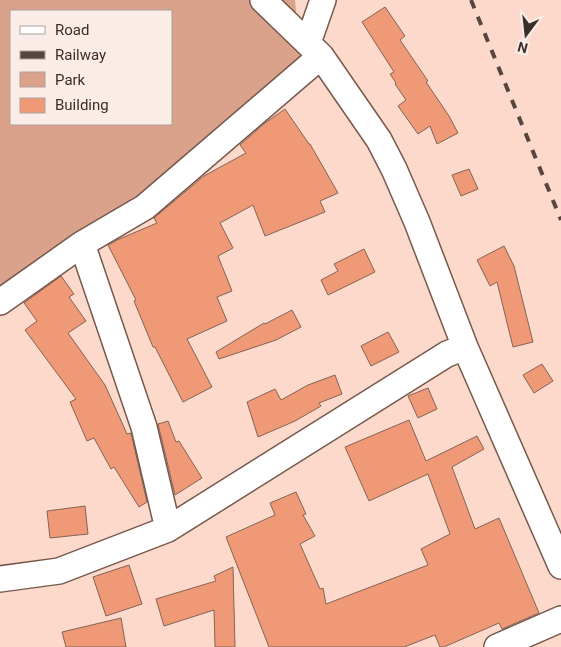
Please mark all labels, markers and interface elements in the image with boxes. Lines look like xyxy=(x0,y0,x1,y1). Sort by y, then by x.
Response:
legend xyxy=(10,10,172,125)
north arrow xyxy=(501,10,551,60)
text: Road xyxy=(55,21,89,39)
text: N xyxy=(516,39,529,57)
text: Railway xyxy=(55,46,106,64)
text: Park xyxy=(55,71,86,89)
text: Building xyxy=(55,96,109,114)

